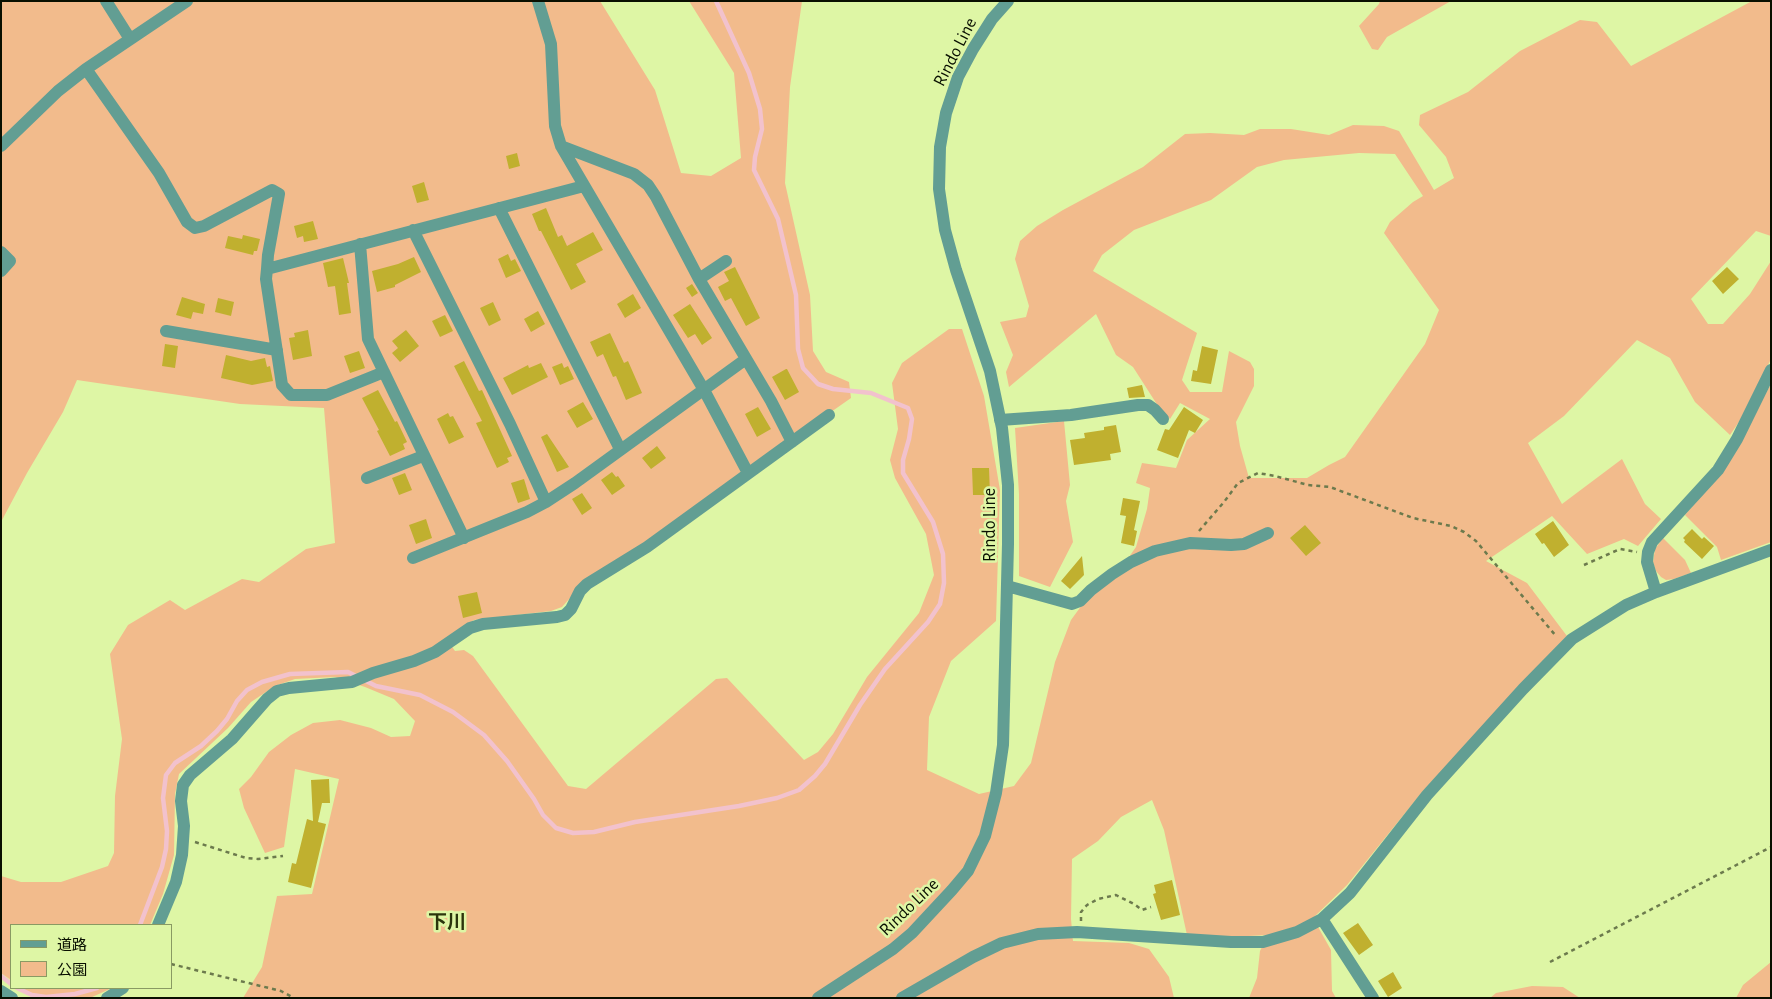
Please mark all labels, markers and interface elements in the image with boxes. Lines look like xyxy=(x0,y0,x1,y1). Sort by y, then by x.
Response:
street label: Rindo Line xyxy=(929,14,981,90)
street label: Rindo Line xyxy=(979,488,1001,562)
street label: Rindo Line xyxy=(875,873,943,941)
district label: 下川 xyxy=(428,911,466,933)
legend xyxy=(10,924,172,989)
text: 道路 xyxy=(57,938,87,953)
text: 公園 xyxy=(57,963,87,978)

